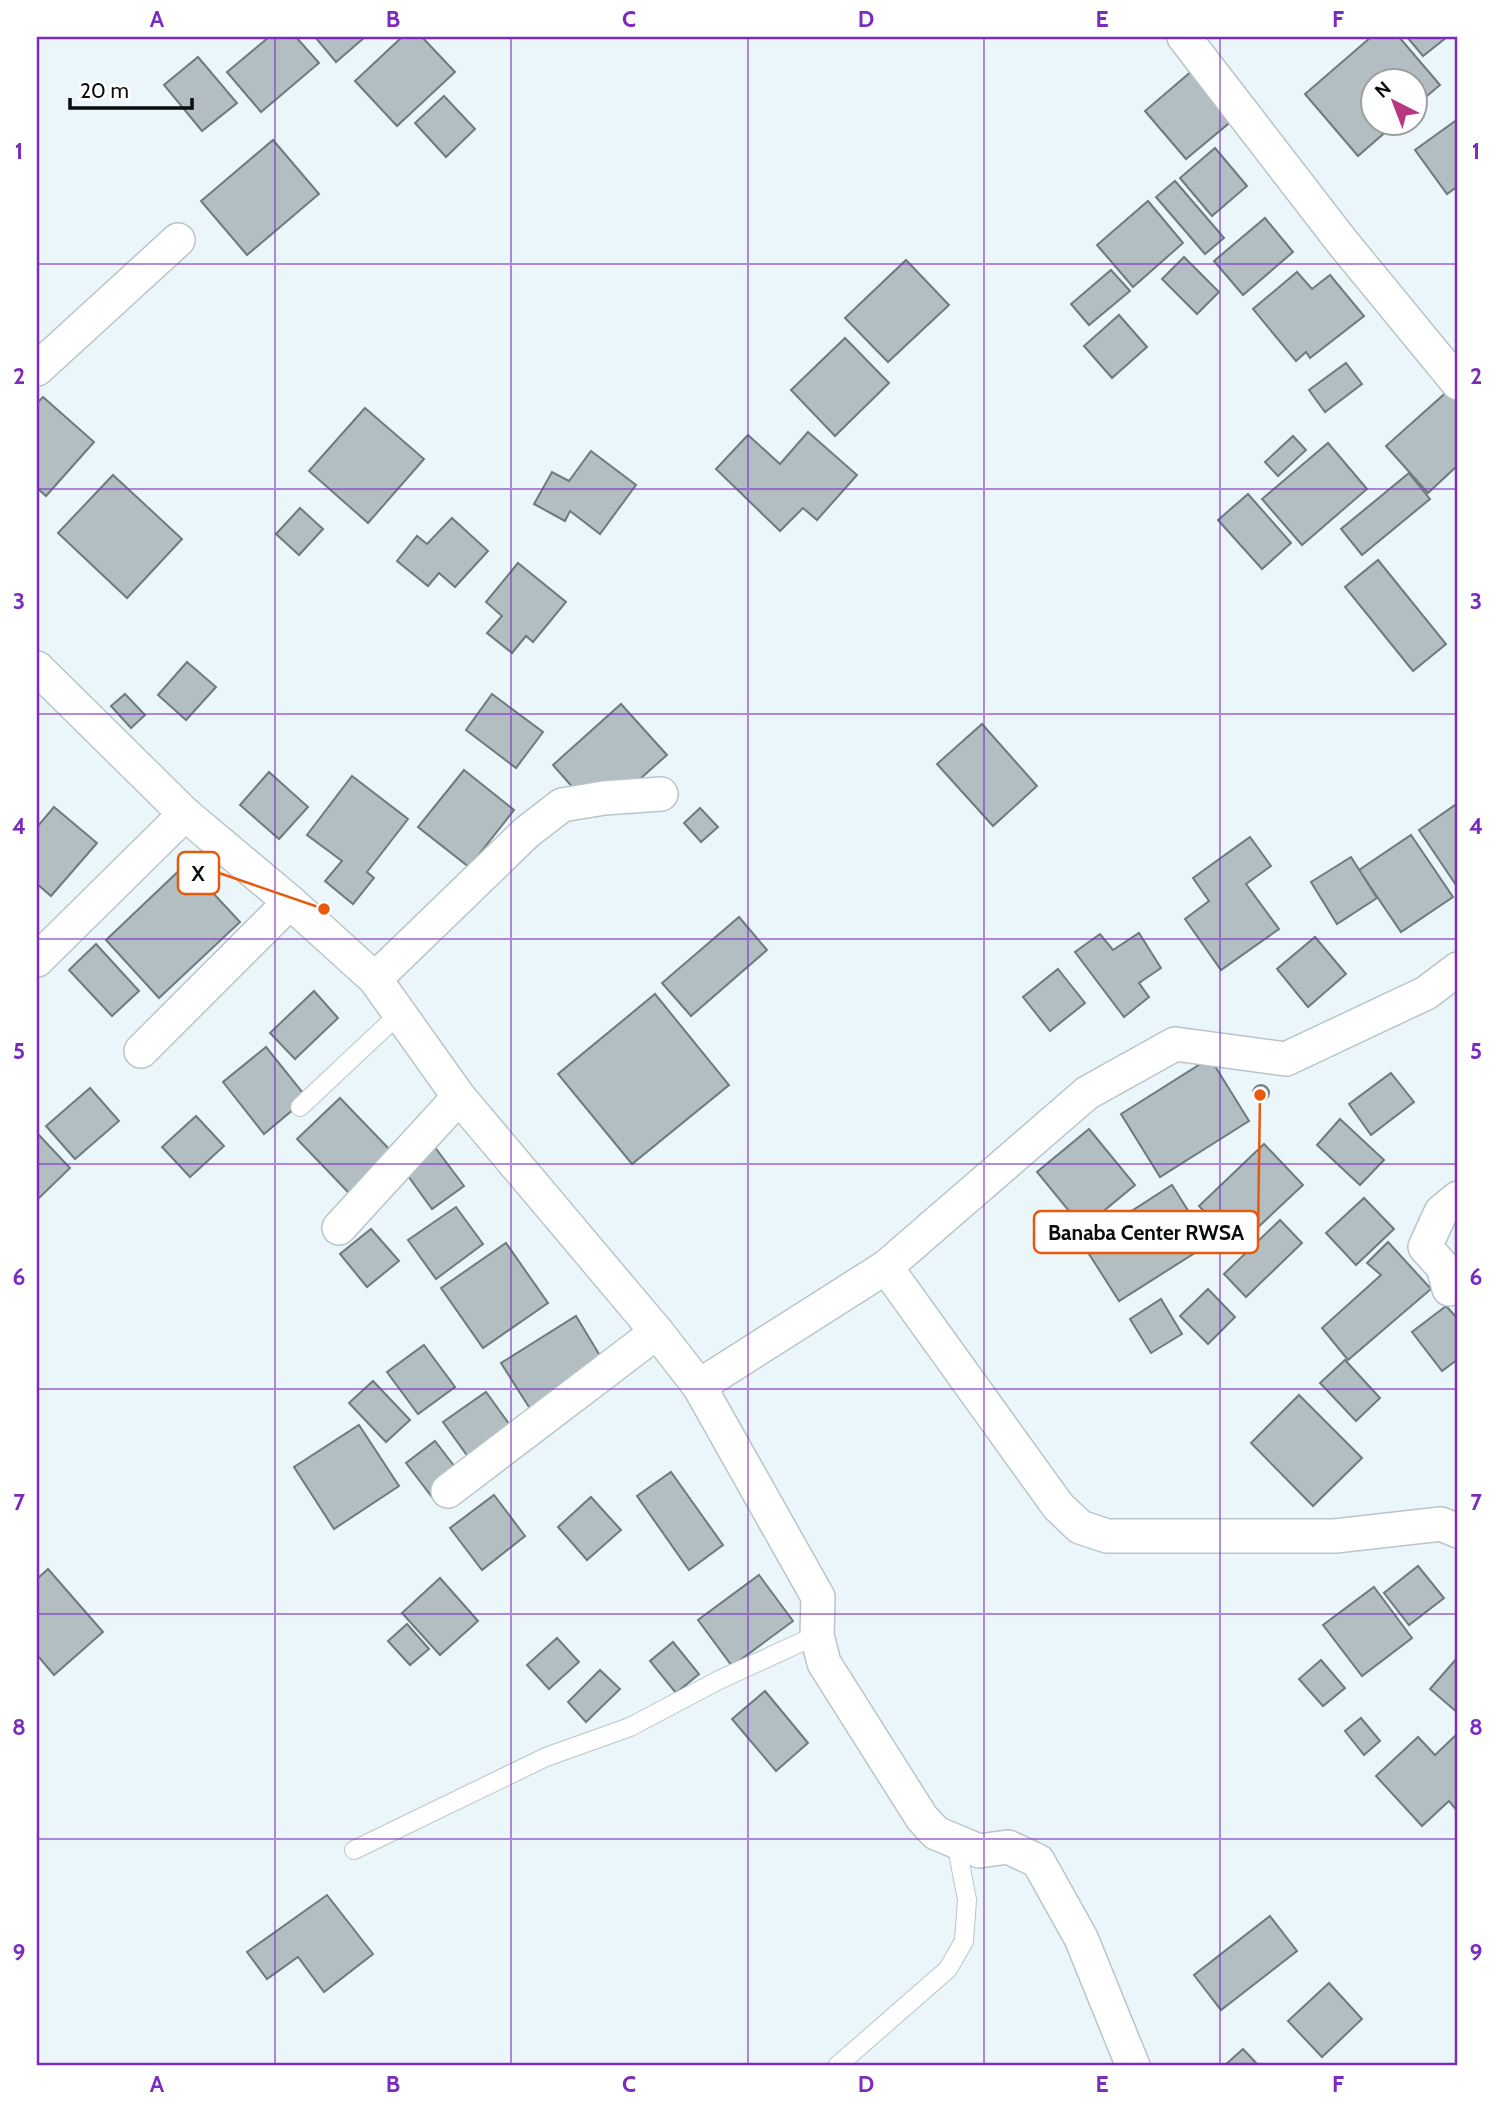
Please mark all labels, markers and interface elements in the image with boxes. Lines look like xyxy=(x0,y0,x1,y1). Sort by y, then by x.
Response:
text: A xyxy=(150,5,165,33)
text: B xyxy=(386,5,400,33)
text: C xyxy=(622,5,636,33)
text: D xyxy=(858,5,874,33)
text: E xyxy=(1095,5,1109,33)
text: F xyxy=(1332,5,1344,33)
scale bar xyxy=(70,66,192,110)
north arrow xyxy=(1358,66,1428,136)
text: N xyxy=(1370,77,1396,103)
text: 20 m xyxy=(80,78,129,103)
text: 1 xyxy=(15,137,23,165)
text: 1 xyxy=(1472,137,1480,165)
text: 2 xyxy=(13,362,25,390)
text: 2 xyxy=(1470,362,1482,390)
text: 3 xyxy=(13,587,25,615)
text: 3 xyxy=(1470,587,1482,615)
text: 4 xyxy=(12,812,26,840)
text: 4 xyxy=(1469,812,1483,840)
callout: X xyxy=(178,852,219,894)
text: X xyxy=(190,861,205,886)
text: 5 xyxy=(13,1037,25,1065)
text: 5 xyxy=(1470,1037,1482,1065)
callout: Banaba Center RWSA xyxy=(1034,1211,1258,1253)
text: Banaba Center RWSA xyxy=(1048,1220,1245,1245)
text: 6 xyxy=(13,1263,25,1291)
text: 6 xyxy=(1470,1263,1482,1291)
text: 7 xyxy=(13,1488,25,1516)
text: 7 xyxy=(1470,1488,1482,1516)
text: 8 xyxy=(12,1713,26,1741)
text: 8 xyxy=(1469,1713,1483,1741)
text: 9 xyxy=(13,1938,25,1966)
text: 9 xyxy=(1470,1938,1482,1966)
text: A xyxy=(150,2070,165,2098)
text: B xyxy=(386,2070,400,2098)
text: C xyxy=(622,2070,636,2098)
text: D xyxy=(858,2070,874,2098)
text: E xyxy=(1095,2070,1109,2098)
text: F xyxy=(1332,2070,1344,2098)

